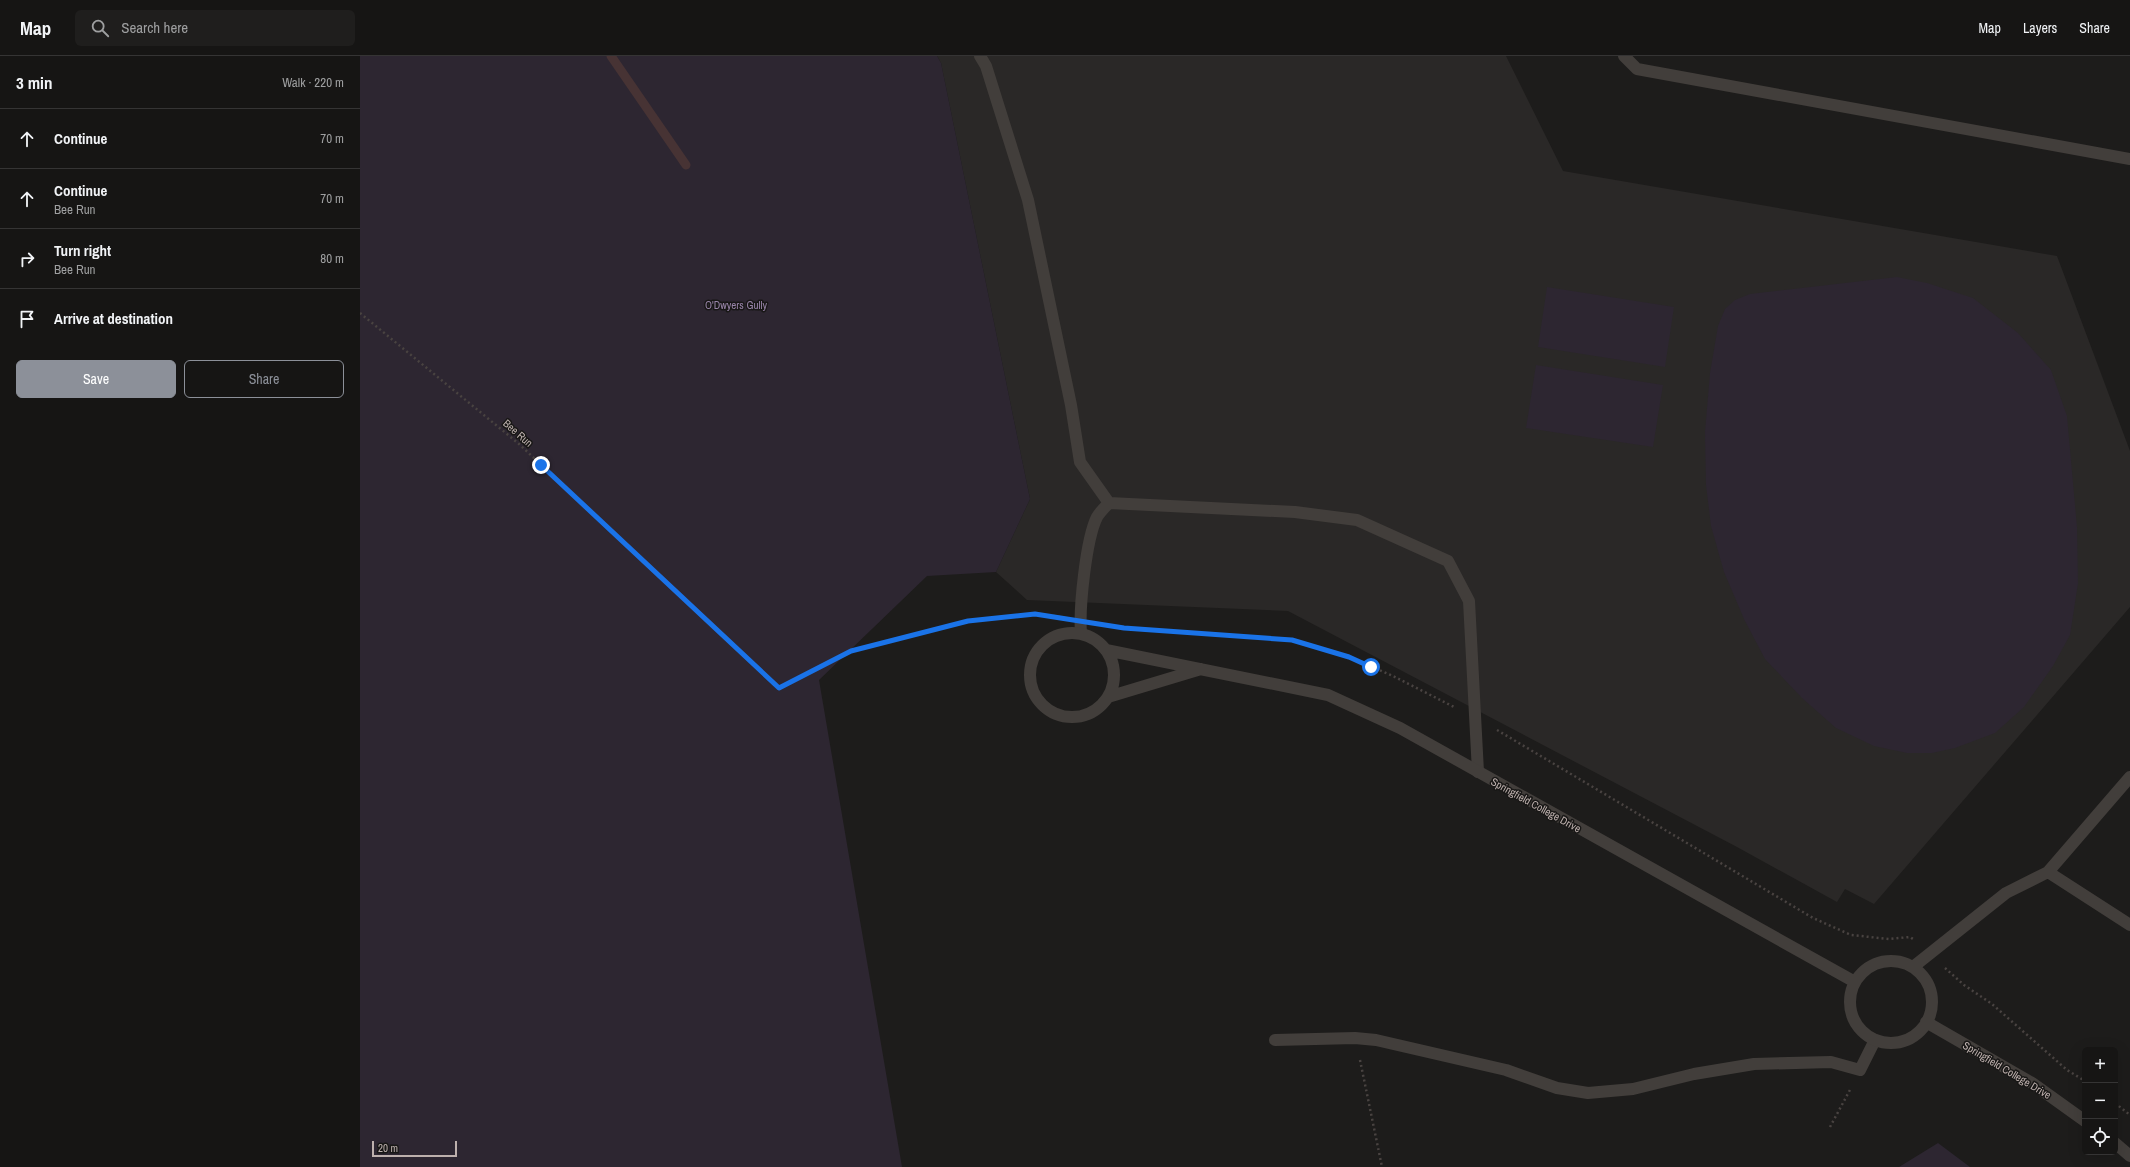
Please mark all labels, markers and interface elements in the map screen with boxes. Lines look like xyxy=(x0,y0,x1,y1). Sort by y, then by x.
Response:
search box xyxy=(75,10,355,46)
text: Map xyxy=(20,15,51,41)
icon: search xyxy=(89,17,111,39)
text: Search here xyxy=(121,17,188,38)
text: Map xyxy=(1979,19,2001,37)
text: Layers xyxy=(2023,19,2057,37)
text: Share xyxy=(2079,19,2110,37)
text: 3 min xyxy=(16,71,52,94)
text: Walk · 220 m xyxy=(282,74,344,91)
icon: ahead xyxy=(16,128,38,150)
text: Continue xyxy=(54,128,107,149)
text: 70 m xyxy=(320,130,344,147)
text: Continue xyxy=(54,180,107,201)
icon: ahead xyxy=(16,188,38,210)
text: 70 m xyxy=(320,190,344,207)
text: Bee Run xyxy=(54,201,95,218)
text: Turn right xyxy=(54,240,111,261)
icon: right xyxy=(16,248,38,270)
text: 80 m xyxy=(320,250,344,267)
text: Bee Run xyxy=(54,261,95,278)
park label: O'Dwyers Gully xyxy=(705,298,767,312)
icon: arrive xyxy=(16,308,38,330)
text: Arrive at destination xyxy=(54,308,173,329)
button: Save xyxy=(16,360,176,398)
button: Share xyxy=(184,360,344,398)
street label: Bee Run xyxy=(500,416,536,450)
route end xyxy=(532,456,550,474)
route start xyxy=(1362,658,1380,676)
street label: Springfield College Drive xyxy=(1489,774,1583,836)
street label: Springfield College Drive xyxy=(1960,1038,2054,1102)
map controls xyxy=(2082,1047,2118,1155)
button: + xyxy=(2082,1047,2118,1083)
button: − xyxy=(2082,1083,2118,1119)
button: locate xyxy=(2082,1119,2118,1155)
scale bar xyxy=(372,1139,457,1158)
text: 20 m xyxy=(378,1141,398,1155)

